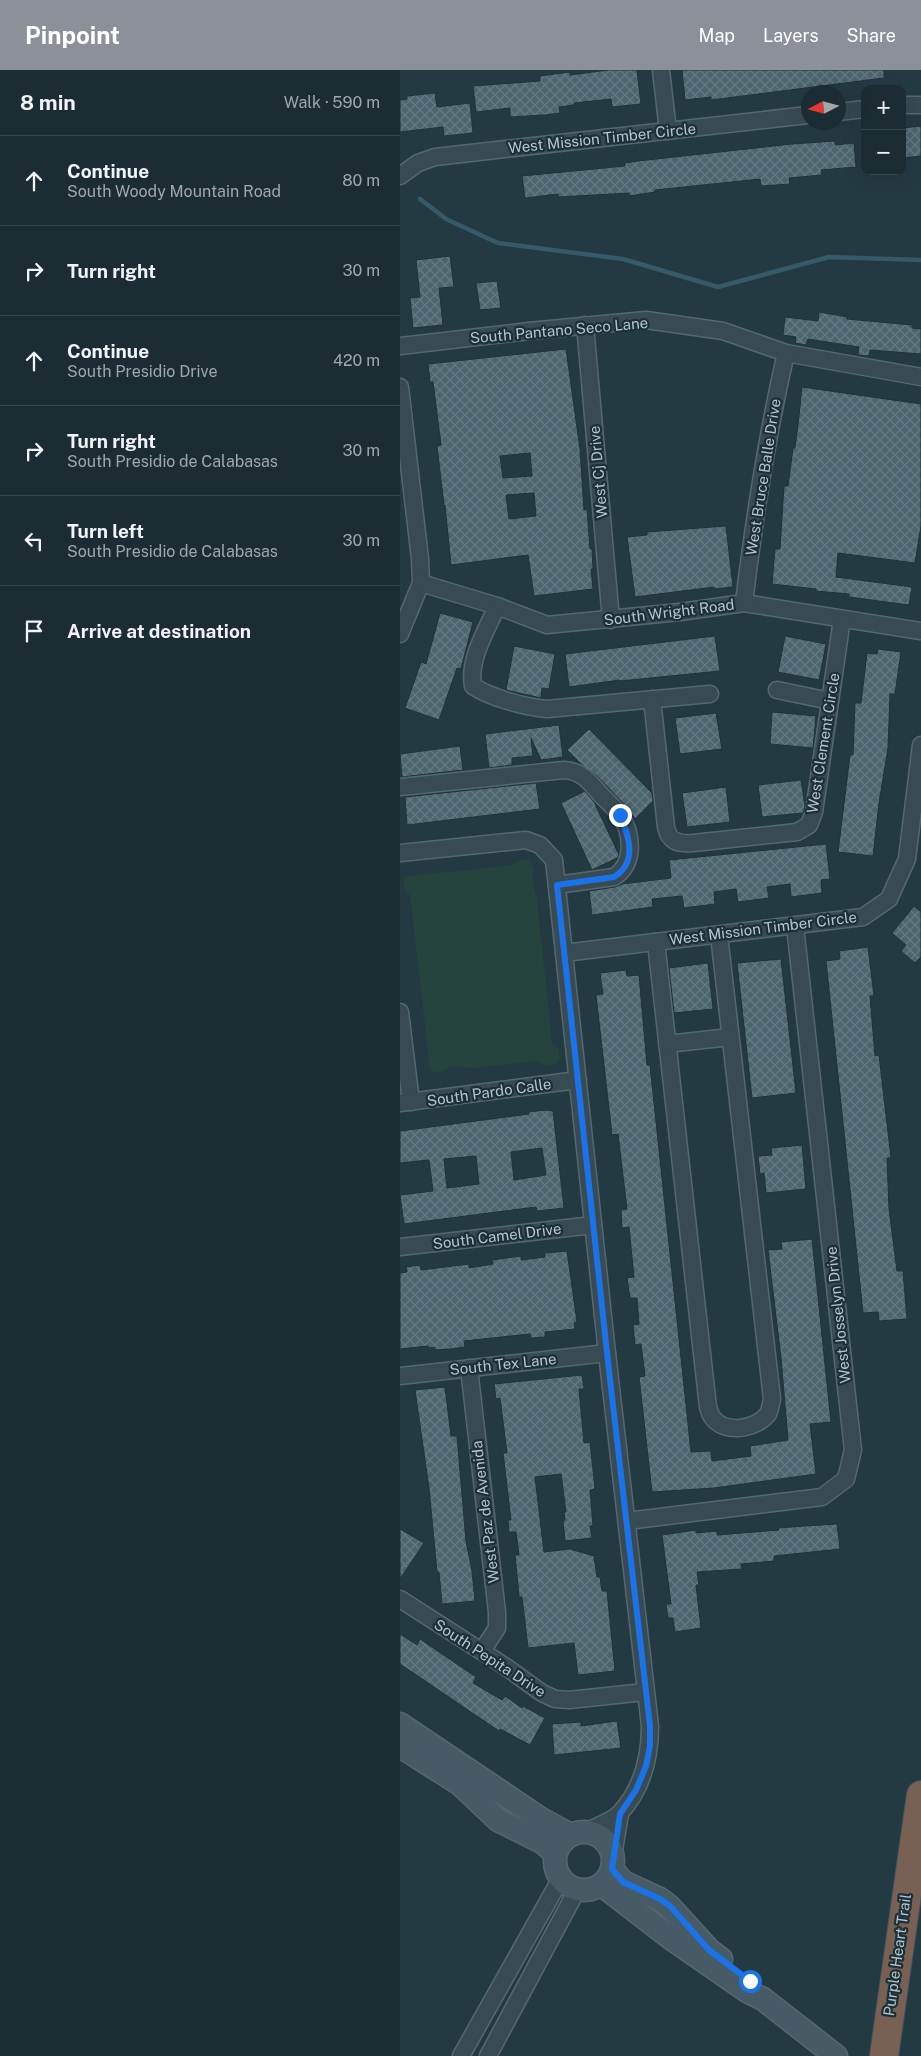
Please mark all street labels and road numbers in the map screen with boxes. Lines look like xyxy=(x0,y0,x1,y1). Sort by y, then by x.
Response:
street label: West Mission Timber Circle xyxy=(507,120,697,156)
street label: South Pantano Seco Lane xyxy=(469,314,649,346)
street label: West Bruce Balle Drive xyxy=(742,397,784,557)
street label: West Cj Drive xyxy=(585,425,611,519)
street label: South Wright Road xyxy=(603,596,735,628)
street label: West Clement Circle xyxy=(804,672,842,814)
street label: West Mission Timber Circle xyxy=(668,908,858,948)
street label: South Pardo Calle xyxy=(426,1075,552,1109)
street label: South Camel Drive xyxy=(432,1220,562,1252)
street label: West Josselyn Drive xyxy=(822,1246,854,1384)
street label: South Tex Lane xyxy=(449,1350,557,1378)
street label: West Paz de Avenida xyxy=(468,1440,502,1584)
street label: South Pepita Drive xyxy=(431,1616,549,1700)
street label: Purple Heart Trail xyxy=(880,1893,914,2017)

